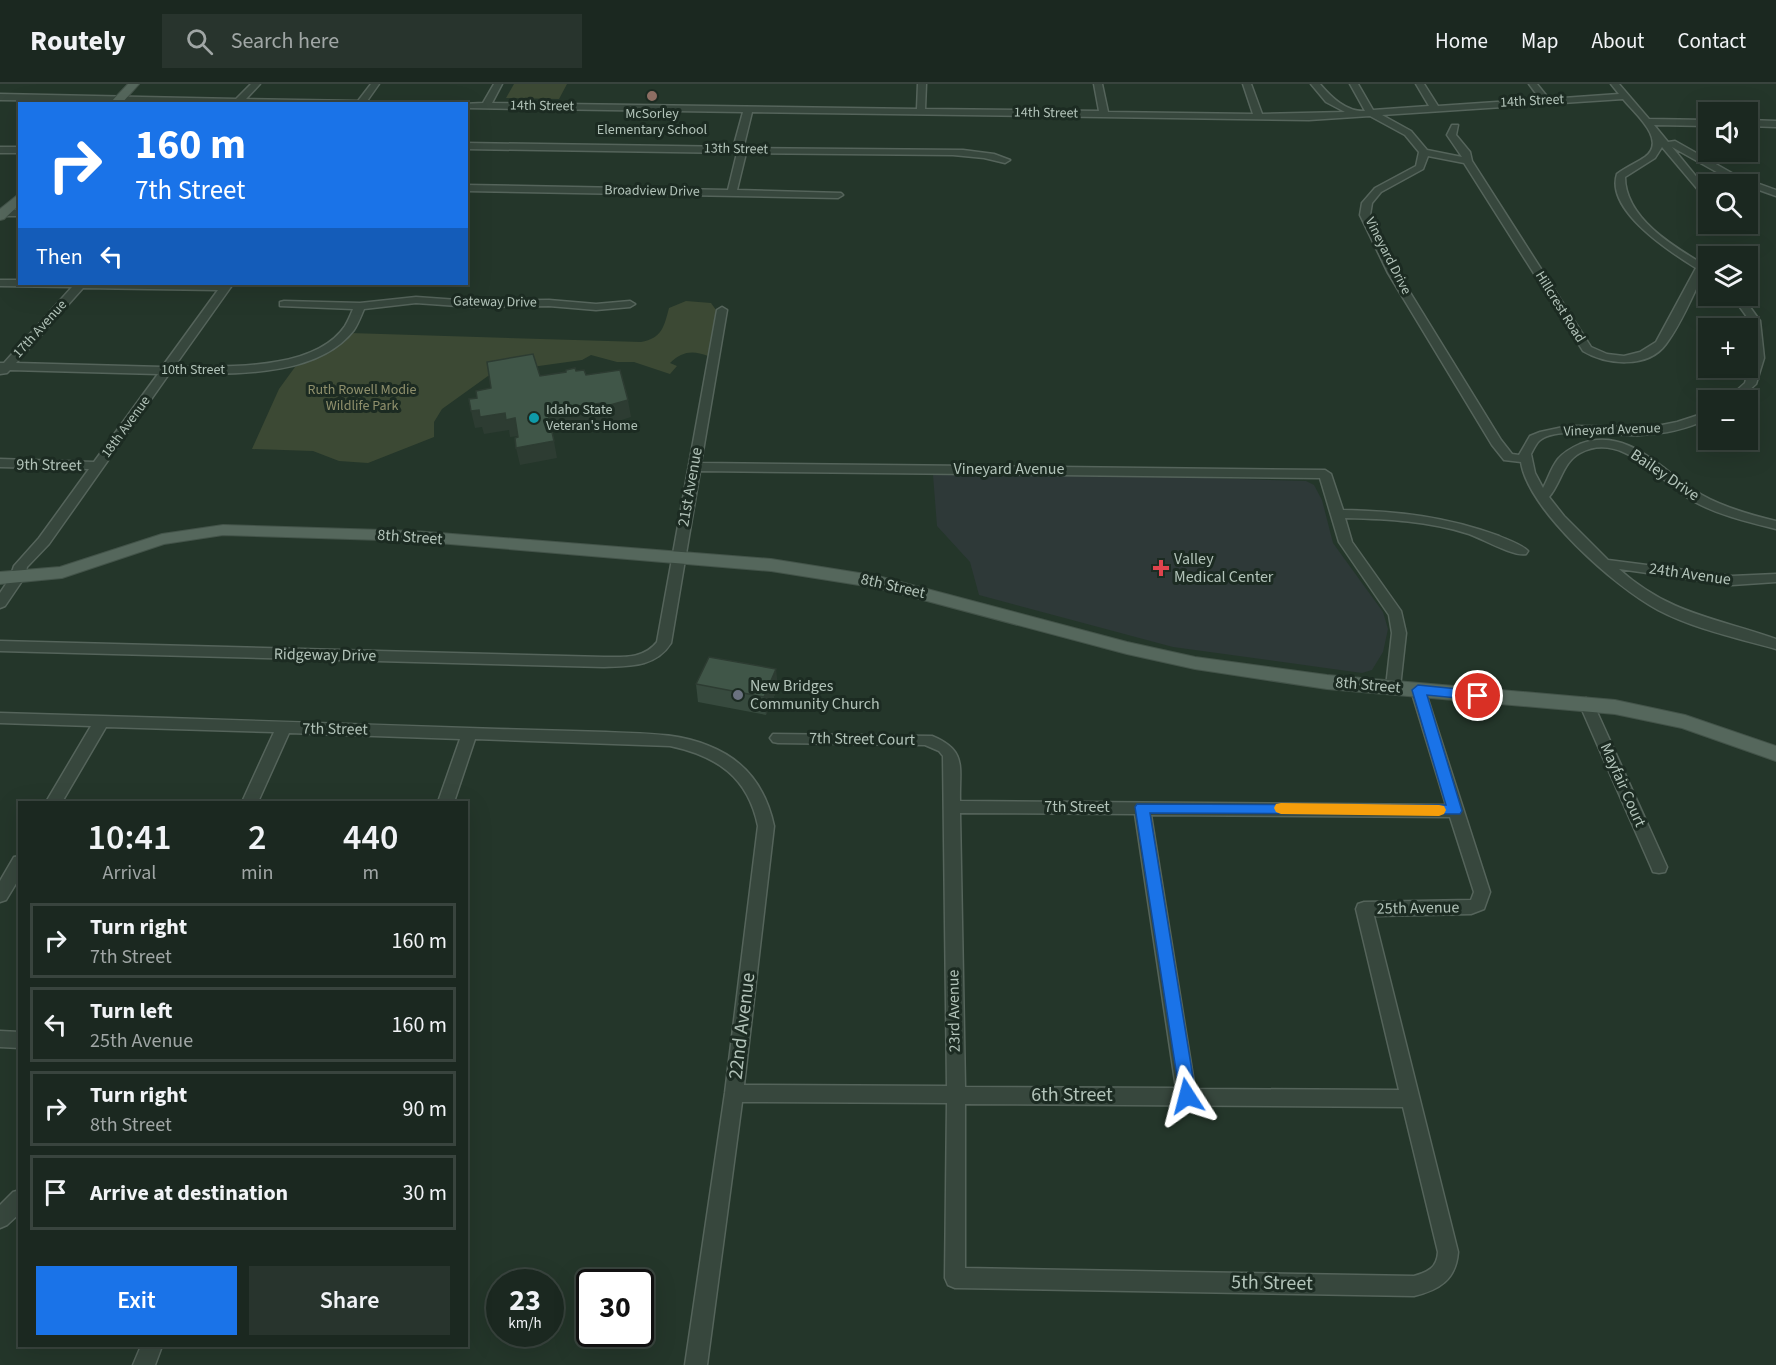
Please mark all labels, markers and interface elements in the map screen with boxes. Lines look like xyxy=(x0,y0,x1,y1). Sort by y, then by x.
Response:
search box xyxy=(162,14,582,68)
text: Routely xyxy=(30,21,126,61)
icon: search xyxy=(183,25,216,58)
text: Search here xyxy=(231,25,339,57)
text: Home xyxy=(1435,26,1488,56)
text: Map xyxy=(1521,26,1559,56)
text: About xyxy=(1592,26,1644,56)
text: Contact xyxy=(1677,26,1746,56)
marker: McSorley Elementary School xyxy=(645,89,659,103)
street label: 14th Street xyxy=(1499,89,1565,113)
street label: 14th Street xyxy=(510,95,575,117)
street label: 14th Street xyxy=(1014,102,1079,124)
map controls xyxy=(1698,102,1758,450)
button: sound xyxy=(1698,102,1758,162)
place label: McSorley Elementary School xyxy=(597,104,708,140)
text: 160 m xyxy=(135,115,246,175)
icon: right xyxy=(36,126,114,204)
street label: 13th Street xyxy=(704,138,769,160)
text: 7th Street xyxy=(135,171,245,210)
button: search xyxy=(1698,174,1758,234)
street label: Broadview Drive xyxy=(604,180,700,202)
street label: Vineyard Drive xyxy=(1360,214,1416,298)
icon: left xyxy=(95,240,128,273)
text: Then xyxy=(36,241,83,273)
button: layers xyxy=(1698,246,1758,306)
street label: Hillcrest Road xyxy=(1530,267,1590,347)
street label: Gateway Drive xyxy=(453,291,537,313)
street label: 17th Avenue xyxy=(8,295,72,363)
button: + xyxy=(1698,318,1758,378)
street label: 10th Street xyxy=(161,360,225,380)
park label: Ruth Rowell Modie Wildlife Park xyxy=(308,380,417,416)
button: − xyxy=(1698,390,1758,450)
street label: 18th Avenue xyxy=(97,392,155,462)
place label: Idaho State Veteran's Home xyxy=(546,400,638,436)
marker: Idaho State Veteran's Home xyxy=(527,411,541,425)
street label: Vineyard Avenue xyxy=(1563,418,1661,442)
street label: Bailey Drive xyxy=(1626,444,1704,506)
street label: 21st Avenue xyxy=(672,446,708,528)
street label: 9th Street xyxy=(16,453,82,477)
street label: Vineyard Avenue xyxy=(954,458,1065,480)
street label: 8th Street xyxy=(377,524,444,550)
place label: Valley Medical Center xyxy=(1174,548,1274,588)
street label: 24th Avenue xyxy=(1648,557,1732,591)
marker: Valley Medical Center xyxy=(1152,559,1170,577)
street label: 8th Street xyxy=(859,568,928,604)
street label: Ridgeway Drive xyxy=(274,643,377,667)
pin xyxy=(1452,670,1503,721)
street label: 8th Street xyxy=(1334,671,1402,699)
place label: New Bridges Community Church xyxy=(750,675,880,715)
icon: arrive xyxy=(1461,679,1494,712)
marker: New Bridges Community Church xyxy=(731,688,745,702)
street label: 7th Street xyxy=(302,717,368,741)
street label: 7th Street Court xyxy=(809,727,916,751)
street label: Mayfair Court xyxy=(1595,740,1652,831)
street label: 7th Street xyxy=(1044,796,1110,818)
text: 10:41 xyxy=(88,812,171,863)
text: 2 xyxy=(248,812,266,863)
text: 440 xyxy=(343,812,398,863)
text: Arrival xyxy=(103,859,156,887)
text: min xyxy=(241,859,273,887)
text: m xyxy=(362,859,379,887)
street label: 25th Avenue xyxy=(1377,896,1460,920)
text: Turn right xyxy=(90,911,187,943)
icon: right xyxy=(39,924,72,957)
text: 160 m xyxy=(392,925,447,957)
text: 7th Street xyxy=(90,943,172,971)
street label: 23rd Avenue xyxy=(942,969,966,1053)
street label: 22nd Avenue xyxy=(722,971,762,1081)
text: Turn left xyxy=(90,995,172,1027)
icon: left xyxy=(39,1008,72,1041)
text: 160 m xyxy=(392,1009,447,1041)
text: 25th Avenue xyxy=(90,1027,193,1055)
position arrow xyxy=(1155,1064,1219,1128)
text: Turn right xyxy=(90,1079,187,1111)
street label: 6th Street xyxy=(1031,1081,1113,1109)
icon: right xyxy=(39,1092,72,1125)
text: 90 m xyxy=(402,1093,447,1125)
text: 8th Street xyxy=(90,1111,172,1139)
icon: arrive xyxy=(39,1176,72,1209)
text: Arrive at destination xyxy=(90,1177,288,1209)
text: 30 m xyxy=(402,1177,447,1209)
button: Exit xyxy=(36,1266,237,1335)
button: Share xyxy=(249,1266,450,1335)
street label: 5th Street xyxy=(1231,1268,1313,1298)
speed limit sign: 30 xyxy=(576,1269,654,1347)
text: 23 xyxy=(509,1279,541,1322)
text: km/h xyxy=(508,1313,542,1334)

